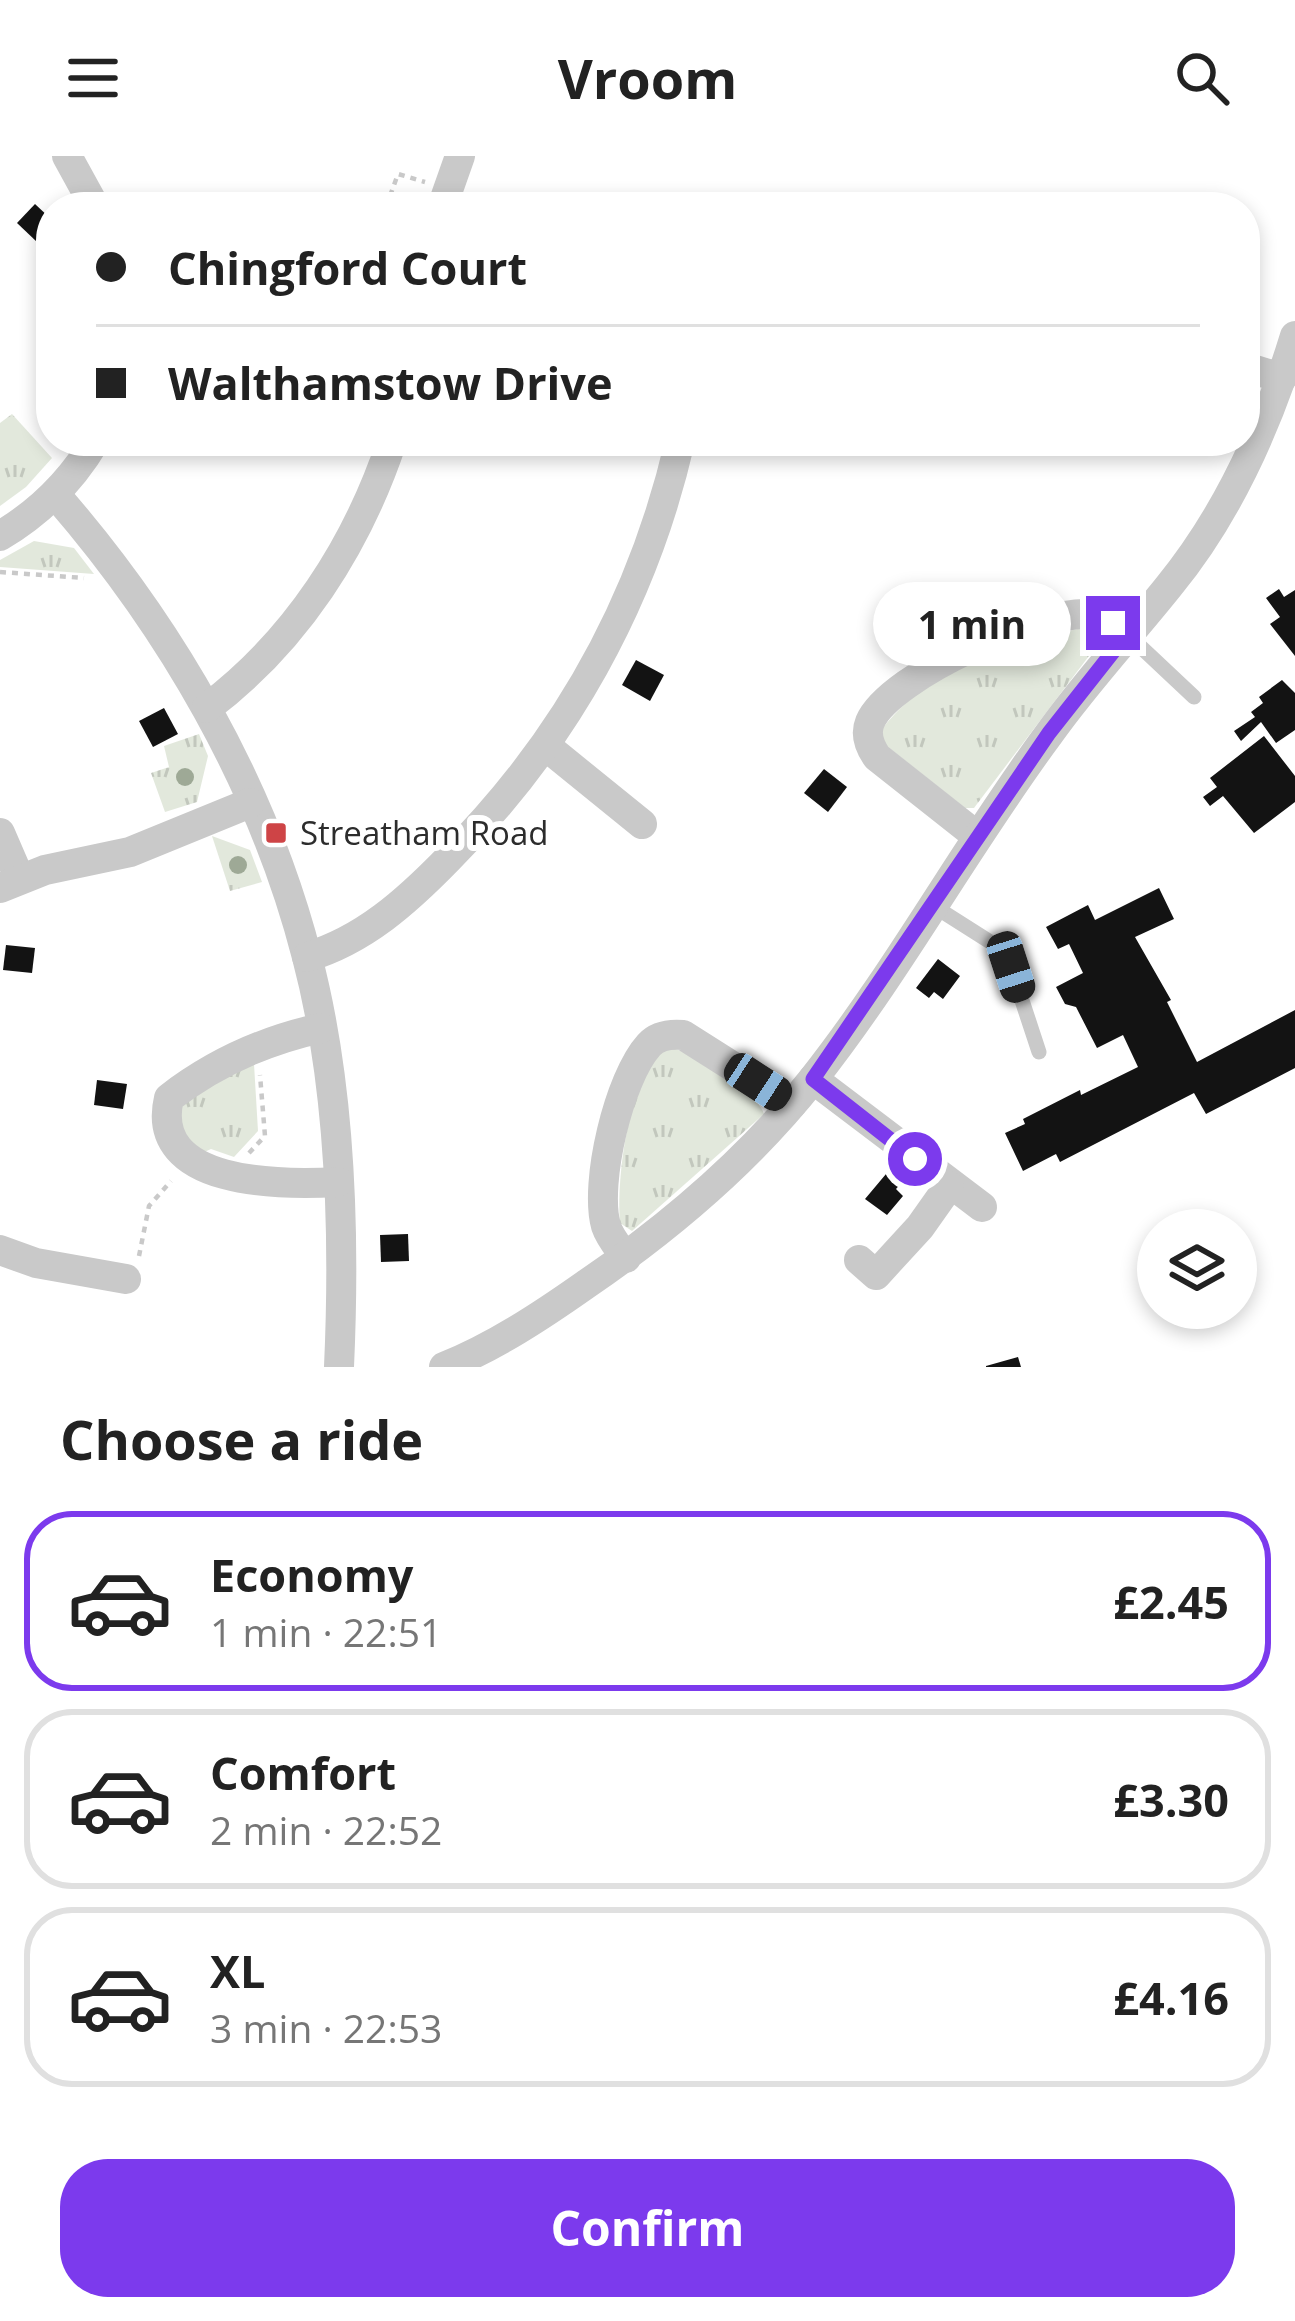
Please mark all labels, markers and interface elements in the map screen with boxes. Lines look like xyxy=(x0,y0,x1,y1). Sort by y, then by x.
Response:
text: Vroom xyxy=(558,41,737,115)
icon: menu xyxy=(60,45,126,111)
icon: search xyxy=(1169,45,1235,111)
text: Chingford Court xyxy=(168,237,527,298)
text: Walthamstow Drive xyxy=(168,352,613,413)
callout: 1 min xyxy=(873,581,1071,665)
route end xyxy=(1086,596,1140,650)
text: 1 min xyxy=(918,597,1026,650)
place label: Streatham Road xyxy=(300,810,548,855)
marker: Streatham Road xyxy=(263,820,289,846)
car xyxy=(983,927,1039,1007)
car xyxy=(718,1047,798,1117)
route start xyxy=(888,1132,942,1186)
map controls xyxy=(1137,1209,1257,1329)
button: layers xyxy=(1137,1209,1257,1329)
text: Choose a ride xyxy=(60,1402,423,1476)
text: Economy xyxy=(210,1544,413,1605)
icon: car xyxy=(66,1547,174,1655)
text: £2.45 xyxy=(1113,1571,1229,1632)
text: 1 min · 22:51 xyxy=(210,1605,442,1658)
text: Comfort xyxy=(210,1742,396,1803)
icon: car xyxy=(66,1745,174,1853)
text: £3.30 xyxy=(1113,1769,1229,1830)
text: 2 min · 22:52 xyxy=(210,1803,442,1856)
text: XL xyxy=(210,1940,265,2001)
icon: car xyxy=(66,1943,174,2051)
text: £4.16 xyxy=(1113,1967,1229,2028)
text: 3 min · 22:53 xyxy=(210,2001,442,2054)
button: Confirm xyxy=(60,2159,1235,2297)

